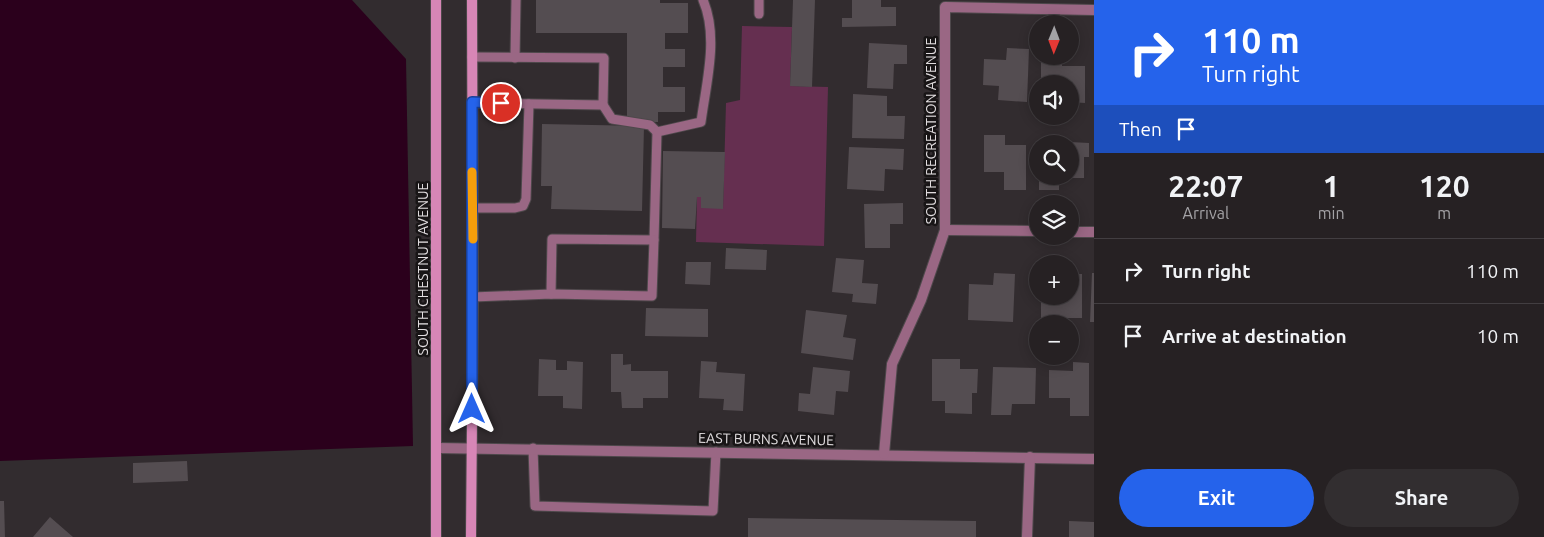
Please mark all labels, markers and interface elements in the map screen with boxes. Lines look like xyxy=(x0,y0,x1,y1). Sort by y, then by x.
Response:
north arrow xyxy=(1029,15,1079,65)
map controls xyxy=(1029,15,1079,365)
icon: right xyxy=(1119,20,1184,85)
text: 110 m xyxy=(1202,20,1300,60)
street label: SOUTH RECREATION AVENUE xyxy=(923,38,939,224)
text: Turn right xyxy=(1202,61,1300,86)
button: sound xyxy=(1029,75,1079,125)
pin xyxy=(480,82,522,124)
icon: arrive xyxy=(487,89,515,117)
icon: arrive xyxy=(1172,115,1200,143)
text: Then xyxy=(1119,118,1162,140)
button: search xyxy=(1029,135,1079,185)
text: 22:07 xyxy=(1168,169,1243,203)
text: 1 xyxy=(1323,169,1340,203)
text: 120 xyxy=(1419,169,1470,203)
street label: SOUTH CHESTNUT AVENUE xyxy=(415,182,431,355)
button: layers xyxy=(1029,195,1079,245)
text: Arrival xyxy=(1183,204,1229,222)
text: min xyxy=(1318,204,1345,222)
text: m xyxy=(1437,204,1451,222)
button: + xyxy=(1029,255,1079,305)
icon: right xyxy=(1119,257,1147,285)
text: Turn right xyxy=(1162,260,1250,282)
text: 110 m xyxy=(1466,260,1519,282)
button: − xyxy=(1029,315,1079,365)
icon: arrive xyxy=(1119,322,1147,350)
text: Arrive at destination xyxy=(1162,325,1347,347)
text: 10 m xyxy=(1477,325,1519,347)
position arrow xyxy=(445,382,497,434)
street label: EAST BURNS AVENUE xyxy=(698,430,834,448)
button: Exit xyxy=(1119,469,1314,527)
button: Share xyxy=(1324,469,1519,527)

